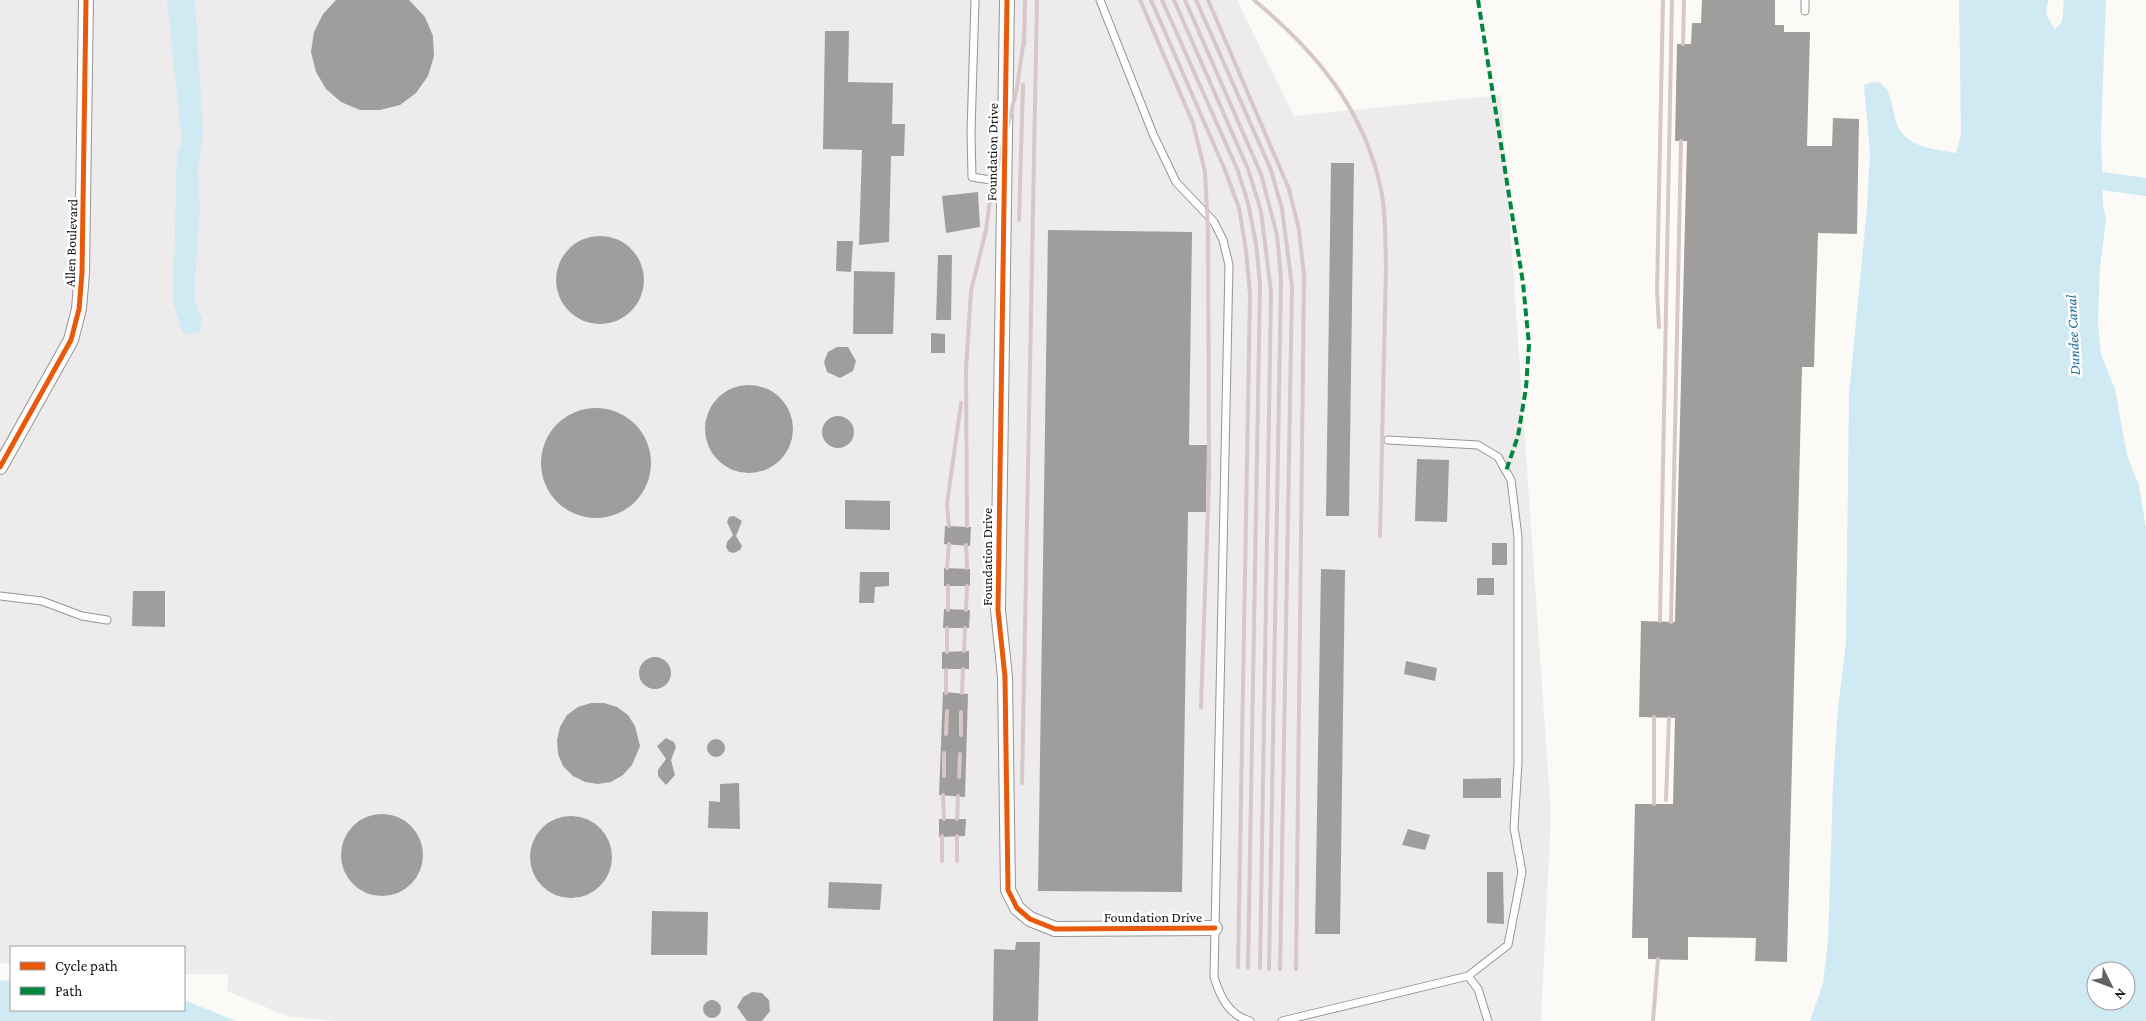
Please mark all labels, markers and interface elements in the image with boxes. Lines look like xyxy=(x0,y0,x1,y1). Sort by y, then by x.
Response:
street label: Foundation Drive xyxy=(983,103,1001,201)
street label: Allen Boulevard xyxy=(61,198,81,287)
water label: Dundee Canal xyxy=(2063,294,2083,376)
street label: Foundation Drive xyxy=(979,508,995,606)
street label: Foundation Drive xyxy=(1104,909,1202,925)
legend xyxy=(10,946,185,1011)
text: Cycle path xyxy=(55,958,118,975)
north arrow xyxy=(2086,961,2136,1011)
text: Path xyxy=(55,983,82,999)
text: N xyxy=(2111,986,2130,1004)

